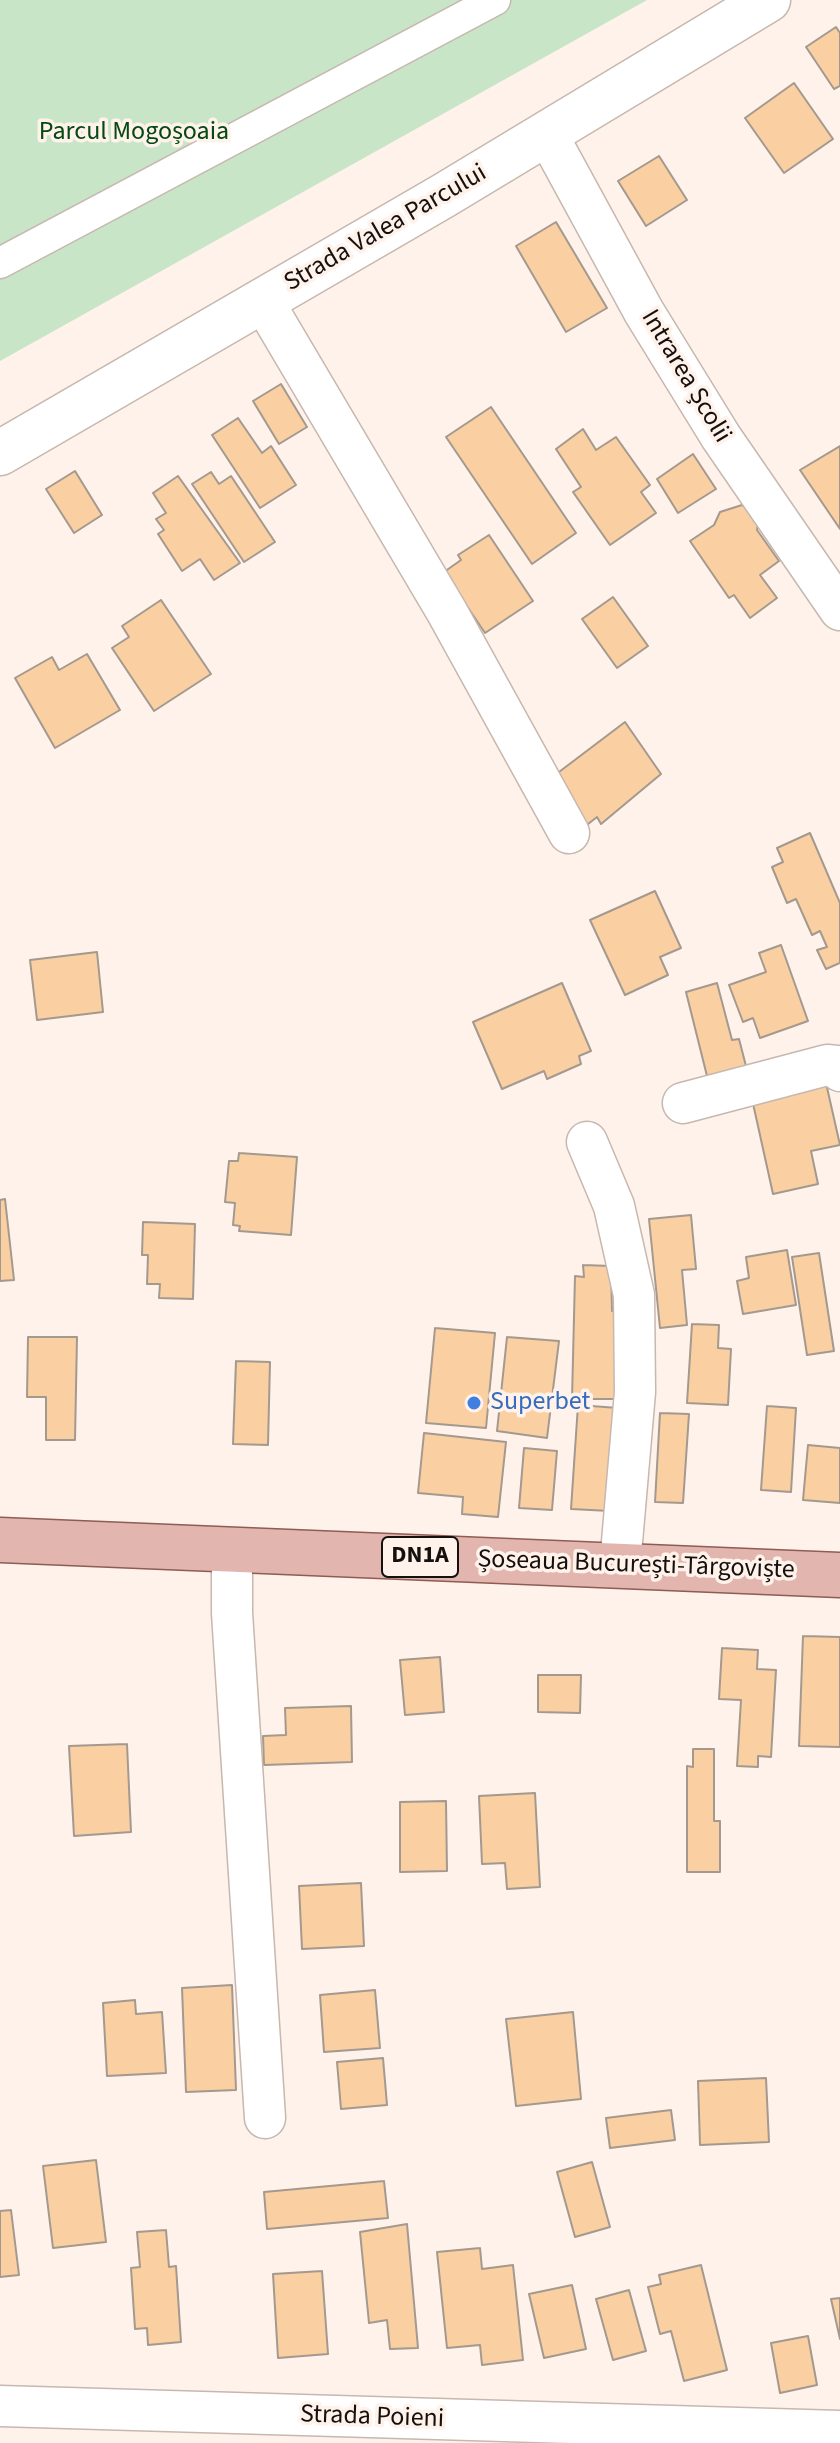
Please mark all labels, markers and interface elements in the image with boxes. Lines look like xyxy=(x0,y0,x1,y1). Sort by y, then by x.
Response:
park label: Parcul Mogoșoaia xyxy=(39,117,229,149)
street label: Strada Valea Parcului xyxy=(279,158,493,300)
street label: Intrarea Școlii xyxy=(633,305,737,449)
place label: Superbet xyxy=(490,1387,590,1419)
marker: Superbet xyxy=(465,1394,483,1412)
road number: DN1A xyxy=(382,1537,458,1577)
street label: Șoseaua București-Târgoviște xyxy=(477,1545,795,1587)
street label: Strada Poieni xyxy=(299,2400,445,2436)

